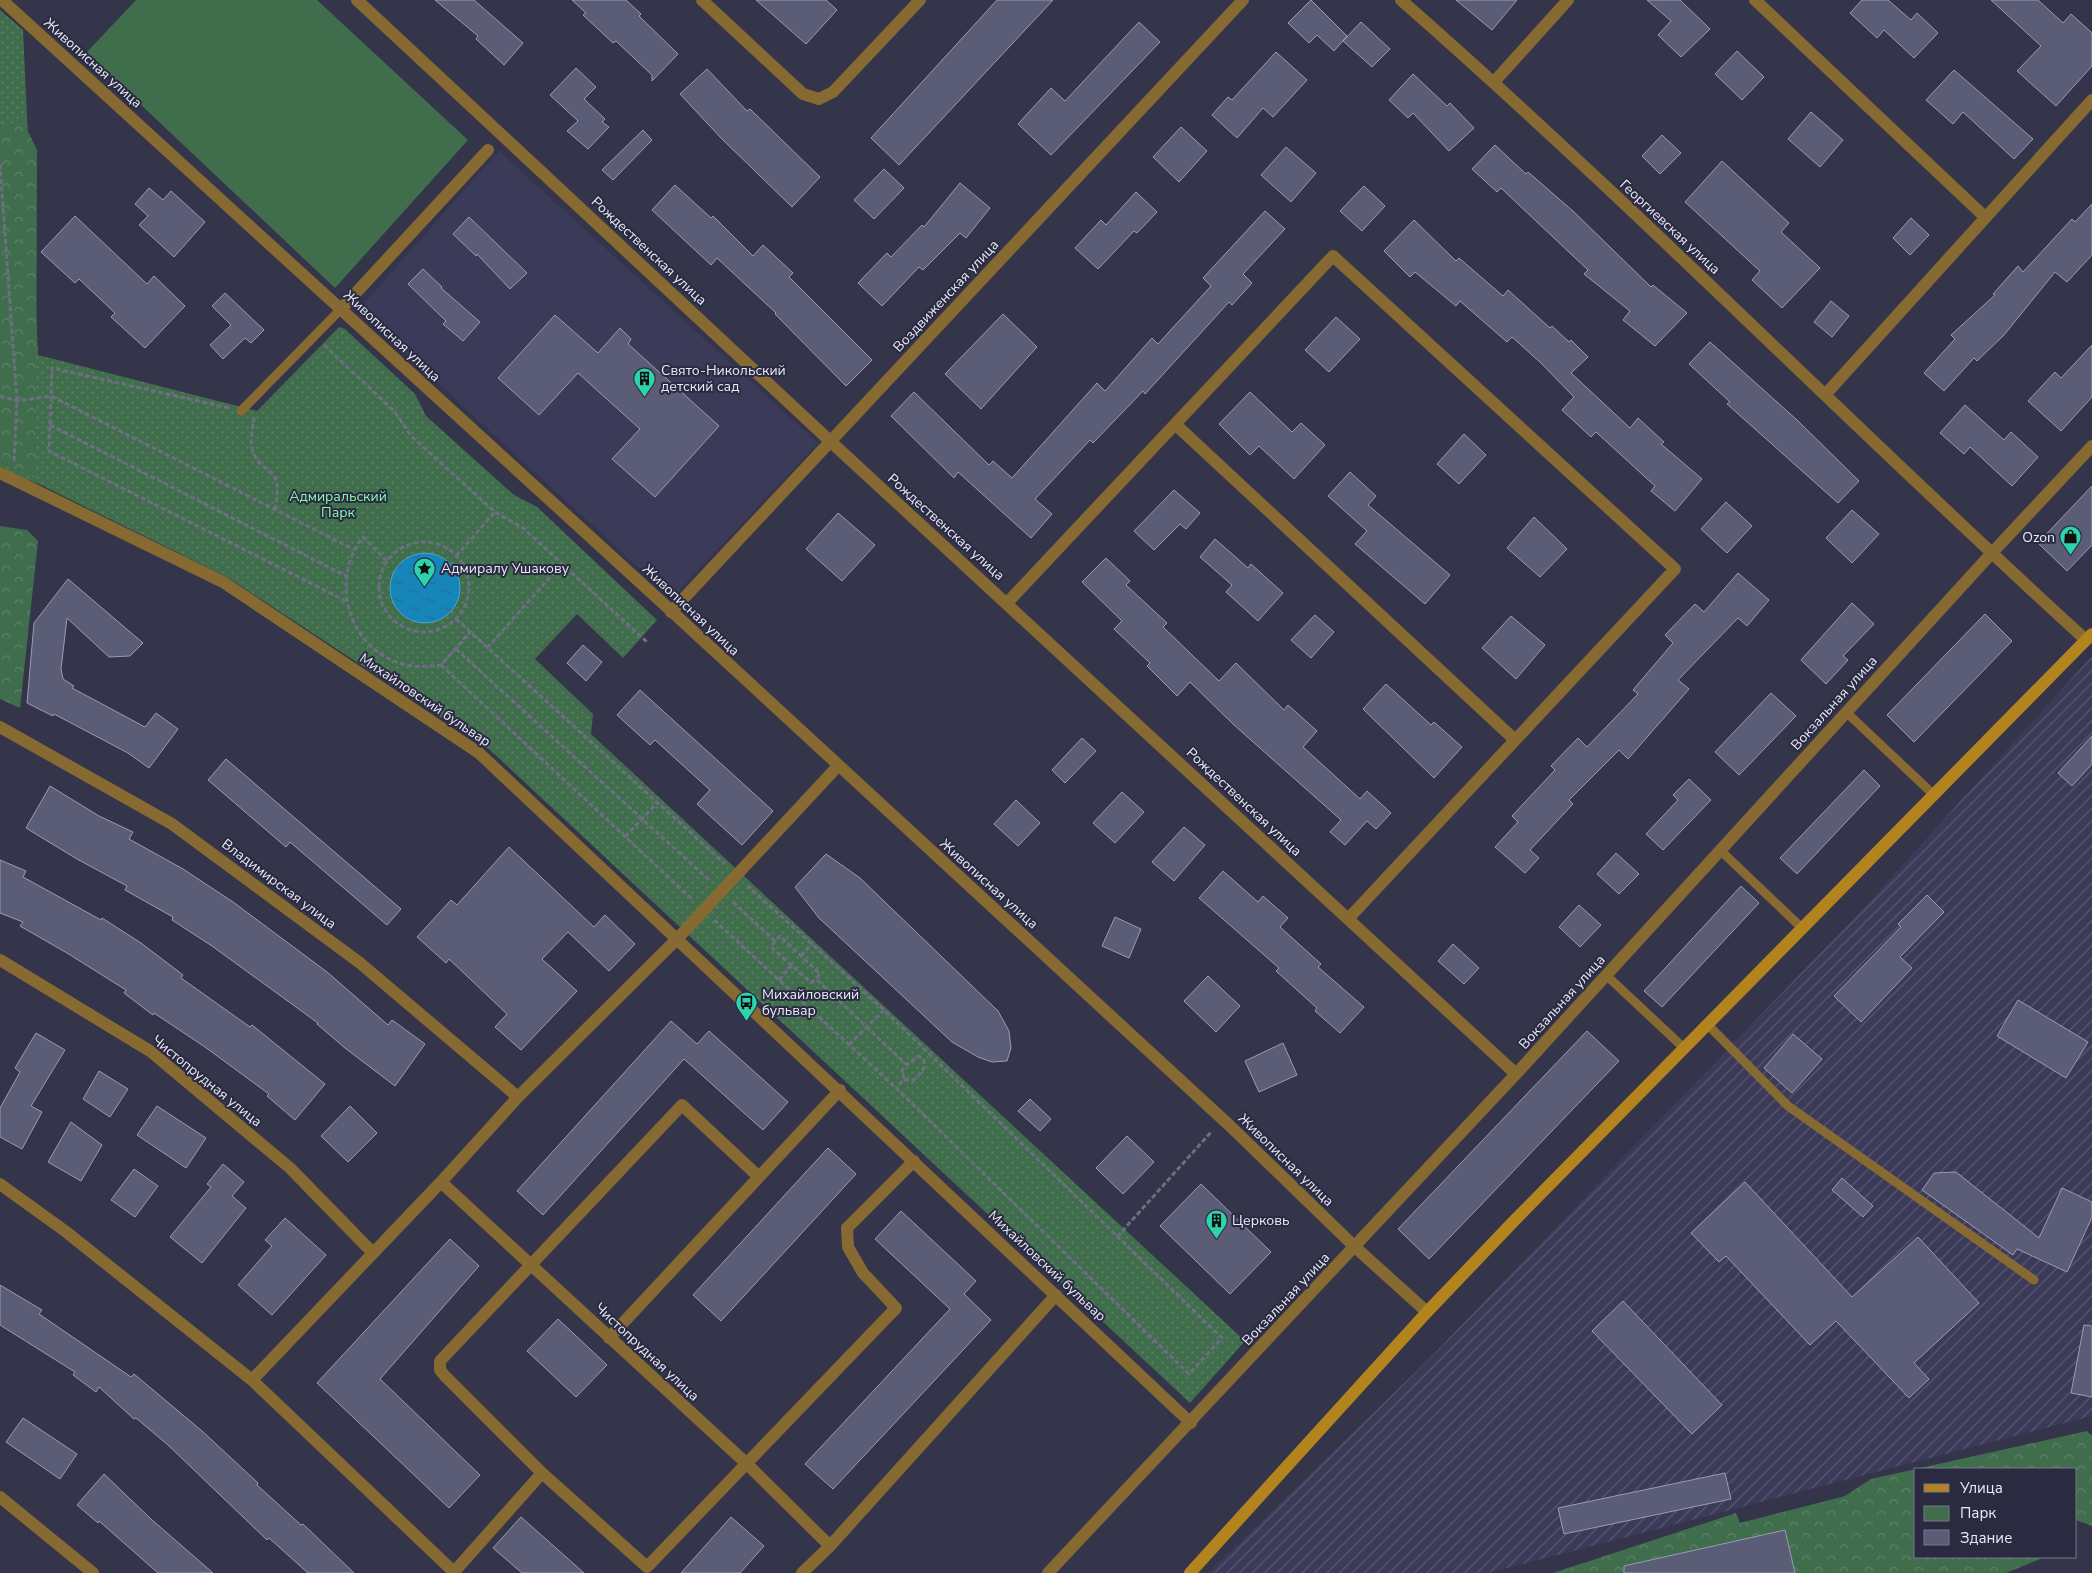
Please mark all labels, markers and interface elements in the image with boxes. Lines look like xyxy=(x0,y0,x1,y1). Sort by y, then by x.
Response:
street label: Живописная улица xyxy=(40,14,146,112)
street label: Георгиевская улица xyxy=(1616,175,1724,279)
street label: Рождественская улица xyxy=(587,192,711,310)
street label: Воздвиженская улица xyxy=(889,236,1003,356)
street label: Живописная улица xyxy=(339,286,445,386)
place label: Свято-Никольский детский сад xyxy=(661,361,786,396)
building icon: Свято-Никольский детский сад xyxy=(633,366,657,397)
street label: Рождественская улица xyxy=(883,469,1009,585)
park label: Адмиральский Парк xyxy=(289,487,387,522)
shop icon: Ozon xyxy=(2059,525,2083,556)
place label: Ozon xyxy=(2022,528,2055,547)
place icon: Адмиралу Ушакову xyxy=(413,556,437,587)
place label: Адмиралу Ушакову xyxy=(441,559,570,578)
street label: Живописная улица xyxy=(638,560,744,660)
street label: Михайловский бульвар xyxy=(356,649,494,751)
street label: Вокзальная улица xyxy=(1787,652,1881,754)
street label: Рождественская улица xyxy=(1182,743,1306,861)
street label: Владимирская улица xyxy=(218,835,340,933)
street label: Живописная улица xyxy=(936,835,1042,933)
street label: Вокзальная улица xyxy=(1515,951,1609,1053)
place label: Михайловский бульвар xyxy=(762,985,859,1020)
bus stop icon: Михайловский бульвар xyxy=(734,990,758,1021)
street label: Чистопрудная улица xyxy=(148,1031,266,1131)
street label: Живописная улица xyxy=(1234,1109,1338,1211)
street label: Михайловский бульвар xyxy=(984,1206,1110,1326)
building icon: Церковь xyxy=(1204,1208,1228,1239)
place label: Церковь xyxy=(1232,1211,1289,1230)
street label: Вокзальная улица xyxy=(1238,1248,1334,1350)
street label: Чистопрудная улица xyxy=(591,1299,703,1405)
legend xyxy=(1914,1468,2077,1558)
text: Улица xyxy=(1959,1478,2003,1498)
text: Парк xyxy=(1960,1503,1996,1523)
text: Здание xyxy=(1960,1528,2012,1548)

